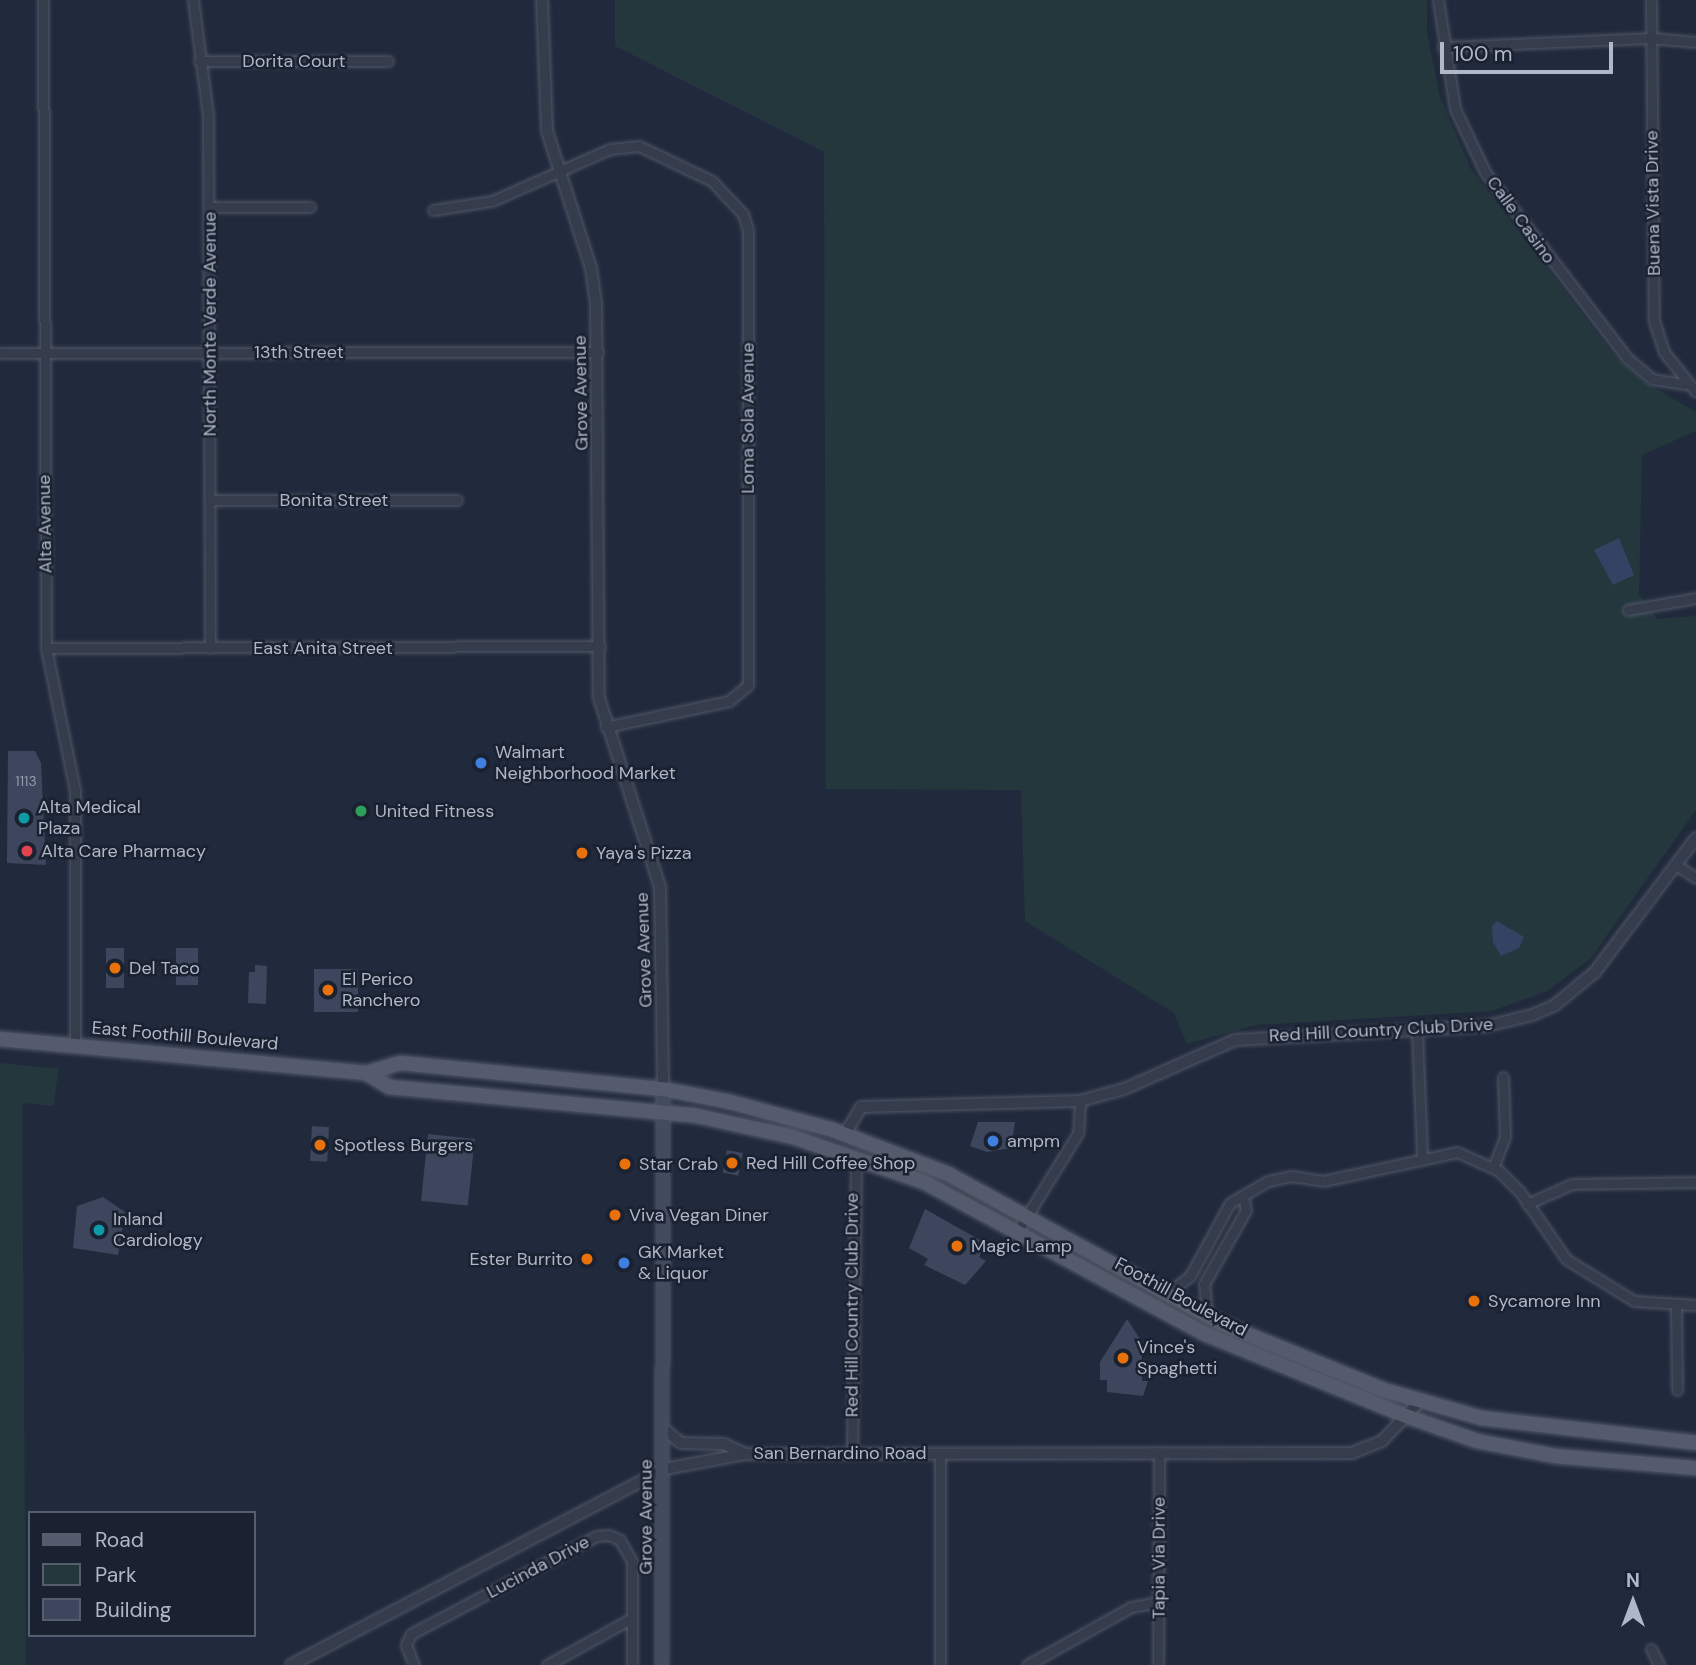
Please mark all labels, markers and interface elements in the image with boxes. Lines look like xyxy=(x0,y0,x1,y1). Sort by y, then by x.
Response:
scale bar xyxy=(1444,28,1617,72)
text: 100 m xyxy=(1453,40,1513,68)
street label: Dorita Court xyxy=(242,50,346,72)
street label: Buena Vista Drive xyxy=(1641,130,1665,276)
street label: Calle Casino xyxy=(1482,172,1560,268)
street label: North Monte Verde Avenue xyxy=(199,212,221,436)
street label: Grove Avenue xyxy=(569,335,593,451)
street label: 13th Street xyxy=(254,341,344,363)
street label: Loma Sola Avenue xyxy=(737,342,759,494)
street label: Alta Avenue xyxy=(33,474,57,574)
street label: Bonita Street xyxy=(280,489,388,511)
street label: East Anita Street xyxy=(253,637,393,659)
place label: Walmart Neighborhood Market xyxy=(495,742,676,784)
marker: Walmart Neighborhood Market xyxy=(473,755,489,771)
house number: 1113 xyxy=(15,773,37,789)
place label: Alta Medical Plaza xyxy=(38,797,141,840)
place label: United Fitness xyxy=(375,800,494,822)
marker: United Fitness xyxy=(353,803,369,819)
marker: Alta Medical Plaza xyxy=(16,810,32,826)
place label: Alta Care Pharmacy xyxy=(41,840,206,862)
place label: Yaya's Pizza xyxy=(596,842,692,864)
marker: Alta Care Pharmacy xyxy=(19,843,35,859)
marker: Yaya's Pizza xyxy=(574,845,590,861)
street label: Grove Avenue xyxy=(631,892,657,1008)
place label: Del Taco xyxy=(129,957,200,979)
marker: Del Taco xyxy=(107,960,123,976)
place label: El Perico Ranchero xyxy=(342,969,420,1012)
marker: El Perico Ranchero xyxy=(320,982,336,998)
street label: Red Hill Country Club Drive xyxy=(1268,1013,1494,1047)
street label: East Foothill Boulevard xyxy=(91,1017,279,1055)
place label: ampm xyxy=(1007,1130,1060,1152)
marker: ampm xyxy=(985,1133,1001,1149)
place label: Spotless Burgers xyxy=(334,1134,473,1156)
marker: Spotless Burgers xyxy=(312,1137,328,1153)
place label: Red Hill Coffee Shop xyxy=(746,1152,915,1174)
place label: Star Crab xyxy=(639,1153,718,1175)
marker: Red Hill Coffee Shop xyxy=(724,1155,740,1171)
marker: Star Crab xyxy=(617,1156,633,1172)
street label: Red Hill Country Club Drive xyxy=(841,1193,863,1417)
place label: Viva Vegan Diner xyxy=(629,1204,769,1226)
marker: Viva Vegan Diner xyxy=(607,1207,623,1223)
place label: Inland Cardiology xyxy=(113,1209,203,1252)
marker: Inland Cardiology xyxy=(91,1222,107,1238)
place label: Magic Lamp xyxy=(971,1235,1072,1257)
marker: Magic Lamp xyxy=(949,1238,965,1254)
place label: GK Market & Liquor xyxy=(638,1242,724,1284)
place label: Ester Burrito xyxy=(469,1248,573,1270)
marker: Ester Burrito xyxy=(579,1251,595,1267)
street label: Foothill Boulevard xyxy=(1111,1253,1251,1341)
marker: GK Market & Liquor xyxy=(616,1255,632,1271)
place label: Sycamore Inn xyxy=(1488,1290,1601,1312)
marker: Sycamore Inn xyxy=(1466,1293,1482,1309)
place label: Vince's Spaghetti xyxy=(1137,1337,1217,1380)
marker: Vince's Spaghetti xyxy=(1115,1350,1131,1366)
street label: San Bernardino Road xyxy=(754,1442,926,1464)
street label: Grove Avenue xyxy=(635,1459,657,1575)
street label: Tapia Via Drive xyxy=(1148,1497,1170,1619)
legend xyxy=(28,1511,256,1637)
text: Road xyxy=(95,1526,144,1554)
street label: Lucinda Drive xyxy=(483,1531,593,1603)
text: Park xyxy=(95,1561,136,1589)
north arrow xyxy=(1598,1567,1668,1637)
text: N xyxy=(1626,1568,1640,1593)
text: Building xyxy=(95,1596,171,1624)

